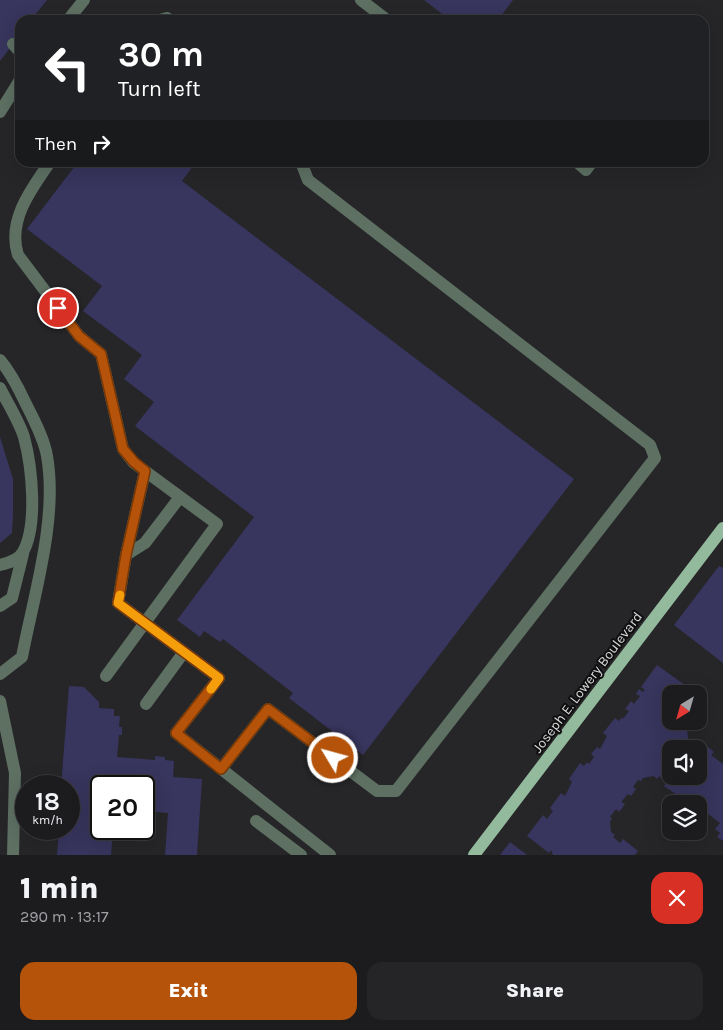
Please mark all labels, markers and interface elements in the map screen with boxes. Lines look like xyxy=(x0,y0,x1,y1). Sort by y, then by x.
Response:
text: 30 m xyxy=(118,34,204,75)
icon: left xyxy=(35,35,100,100)
text: Turn left xyxy=(118,76,201,102)
icon: right xyxy=(87,130,115,158)
text: Then xyxy=(35,133,77,155)
pin xyxy=(37,287,79,329)
icon: arrive xyxy=(44,294,72,322)
street label: Joseph E. Lowery Boulevard xyxy=(529,609,646,756)
north arrow xyxy=(662,685,708,730)
map controls xyxy=(662,685,707,840)
position arrow xyxy=(306,731,358,783)
button: sound xyxy=(662,740,707,785)
speed limit sign: 20 xyxy=(90,775,155,840)
text: 18 xyxy=(35,787,60,816)
button: layers xyxy=(662,795,707,840)
text: km/h xyxy=(32,813,63,827)
text: 1 min xyxy=(20,870,99,906)
button: close xyxy=(651,872,703,924)
text: 290 m · 13:17 xyxy=(20,907,109,926)
button: Exit xyxy=(20,962,357,1020)
button: Share xyxy=(367,962,703,1020)

